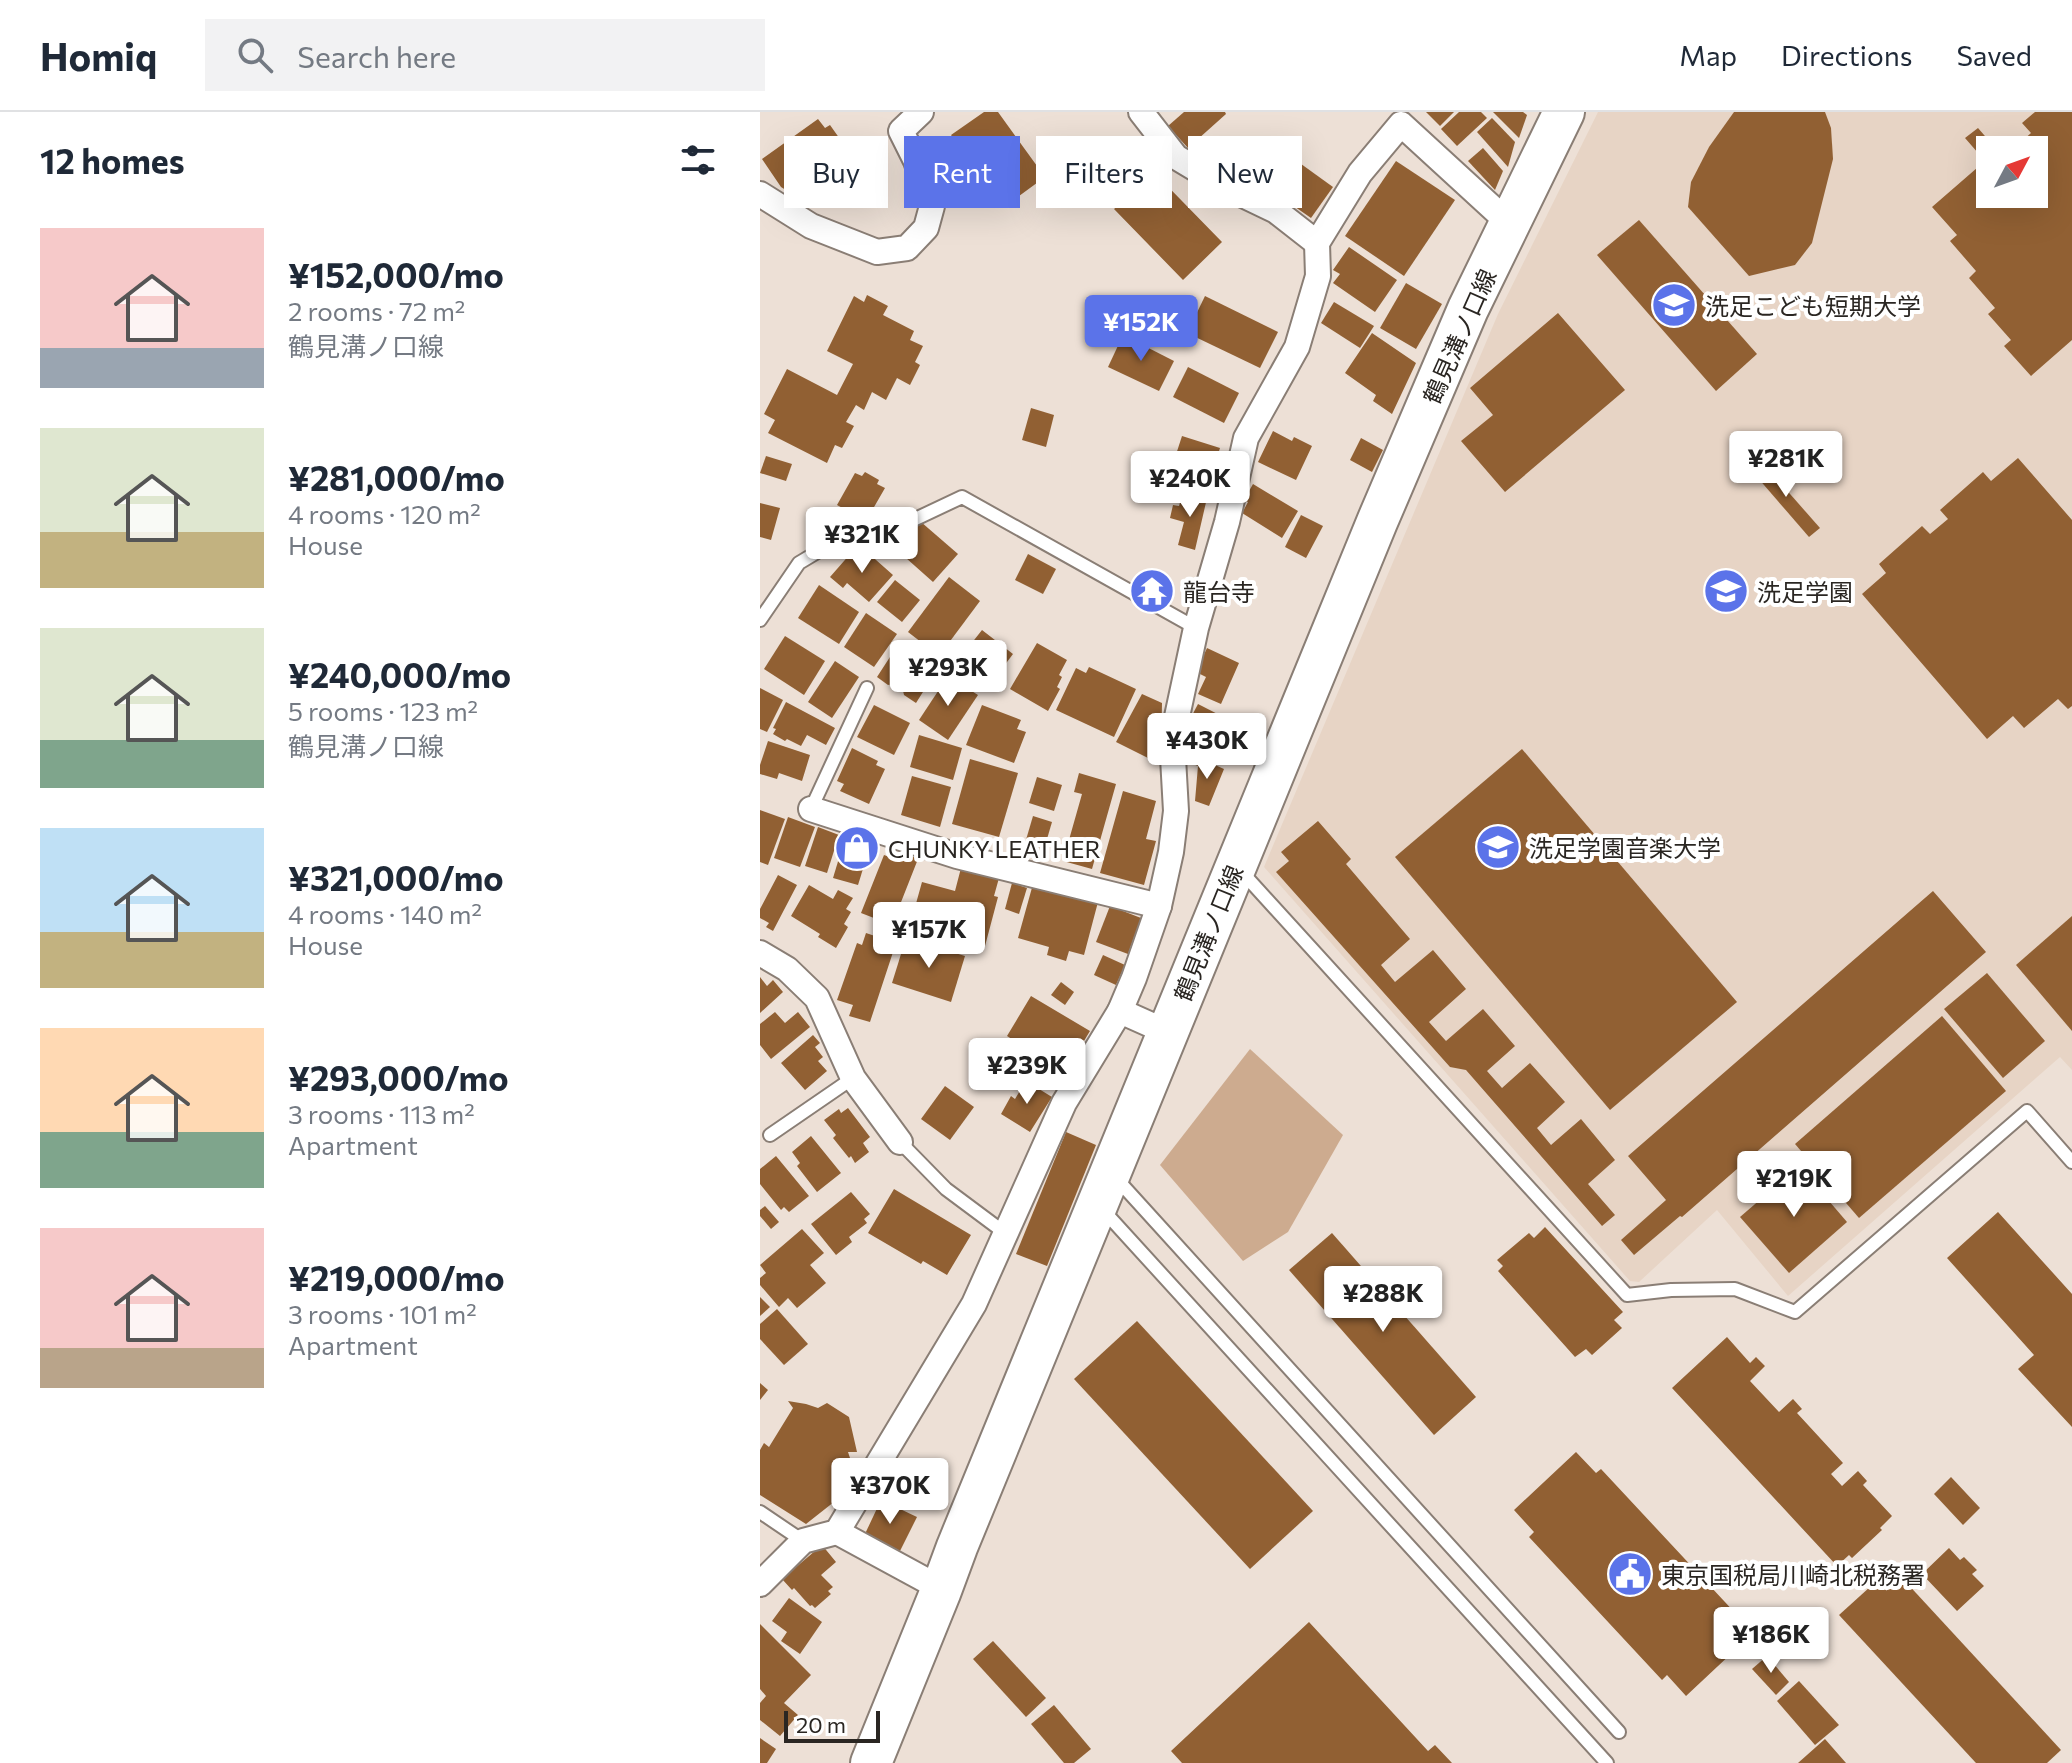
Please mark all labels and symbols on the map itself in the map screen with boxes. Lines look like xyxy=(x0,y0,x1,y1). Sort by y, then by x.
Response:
north arrow xyxy=(1976,136,2048,208)
street label: 鶴見溝ノ口線 xyxy=(1416,264,1502,408)
school or university icon: 洗足こども短期大学 xyxy=(1650,281,1698,329)
place label: 洗足こども短期大学 xyxy=(1705,291,1921,320)
pin: ¥152K xyxy=(1085,295,1197,363)
pin: ¥281K xyxy=(1730,431,1842,499)
pin: ¥240K xyxy=(1134,451,1246,519)
pin: ¥321K xyxy=(806,507,918,575)
temple icon: 龍台寺 xyxy=(1128,567,1176,615)
school or university icon: 洗足学園 xyxy=(1702,567,1750,615)
place label: 龍台寺 xyxy=(1183,577,1255,606)
place label: 洗足学園 xyxy=(1757,577,1853,606)
pin: ¥293K xyxy=(892,640,1004,708)
pin: ¥430K xyxy=(1151,713,1263,781)
school or university icon: 洗足学園音楽大学 xyxy=(1474,823,1522,871)
shop icon: CHUNKY LEATHER xyxy=(833,824,881,872)
place label: 洗足学園音楽大学 xyxy=(1529,833,1721,862)
place label: CHUNKY LEATHER xyxy=(888,834,1101,863)
street label: 鶴見溝ノ口線 xyxy=(1168,861,1248,1005)
pin: ¥157K xyxy=(873,902,985,970)
pin: ¥239K xyxy=(971,1038,1083,1106)
pin: ¥219K xyxy=(1738,1151,1850,1219)
pin: ¥288K xyxy=(1327,1266,1439,1334)
pin: ¥370K xyxy=(834,1458,946,1526)
public building icon: 東京国税局川崎北税務署 xyxy=(1606,1550,1654,1598)
place label: 東京国税局川崎北税務署 xyxy=(1661,1560,1925,1589)
pin: ¥186K xyxy=(1715,1607,1827,1675)
scale bar xyxy=(784,1707,880,1743)

